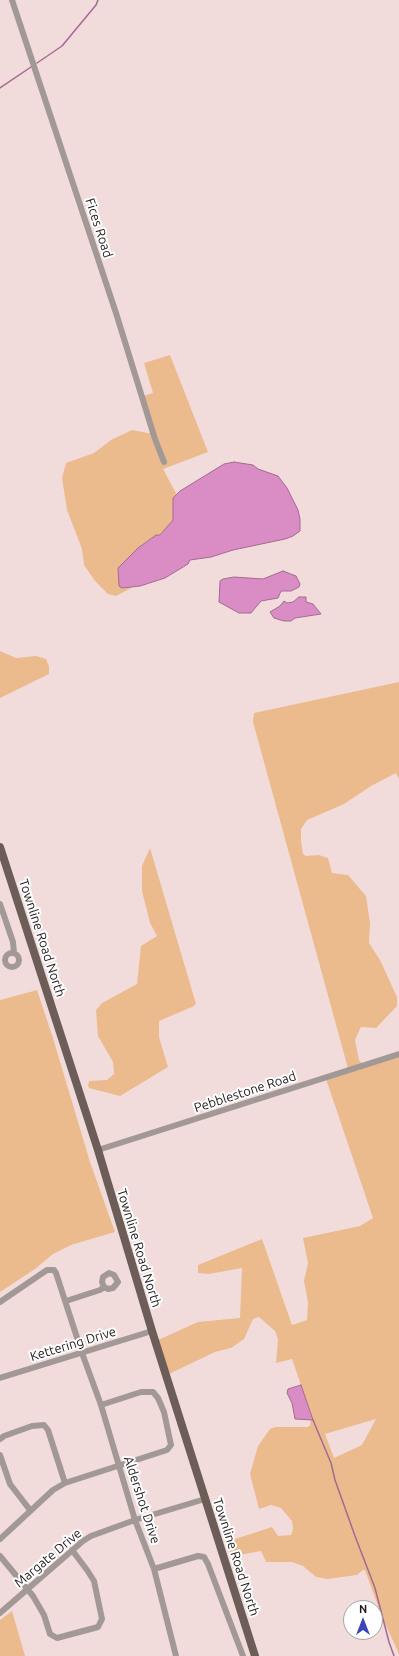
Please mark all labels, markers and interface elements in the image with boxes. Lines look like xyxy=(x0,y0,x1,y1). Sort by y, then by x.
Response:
street label: Fices Road xyxy=(82,196,116,260)
street label: Townline Road North xyxy=(16,877,68,999)
street label: Pebblestone Road xyxy=(192,1068,298,1116)
street label: Townline Road North xyxy=(114,1187,164,1309)
street label: Kettering Drive xyxy=(28,1324,118,1364)
street label: Aldershot Drive xyxy=(121,1454,163,1546)
street label: Townline Road North xyxy=(210,1496,262,1618)
street label: Margate Drive xyxy=(11,1525,85,1591)
north arrow xyxy=(343,1600,383,1640)
text: N xyxy=(359,1603,367,1615)

